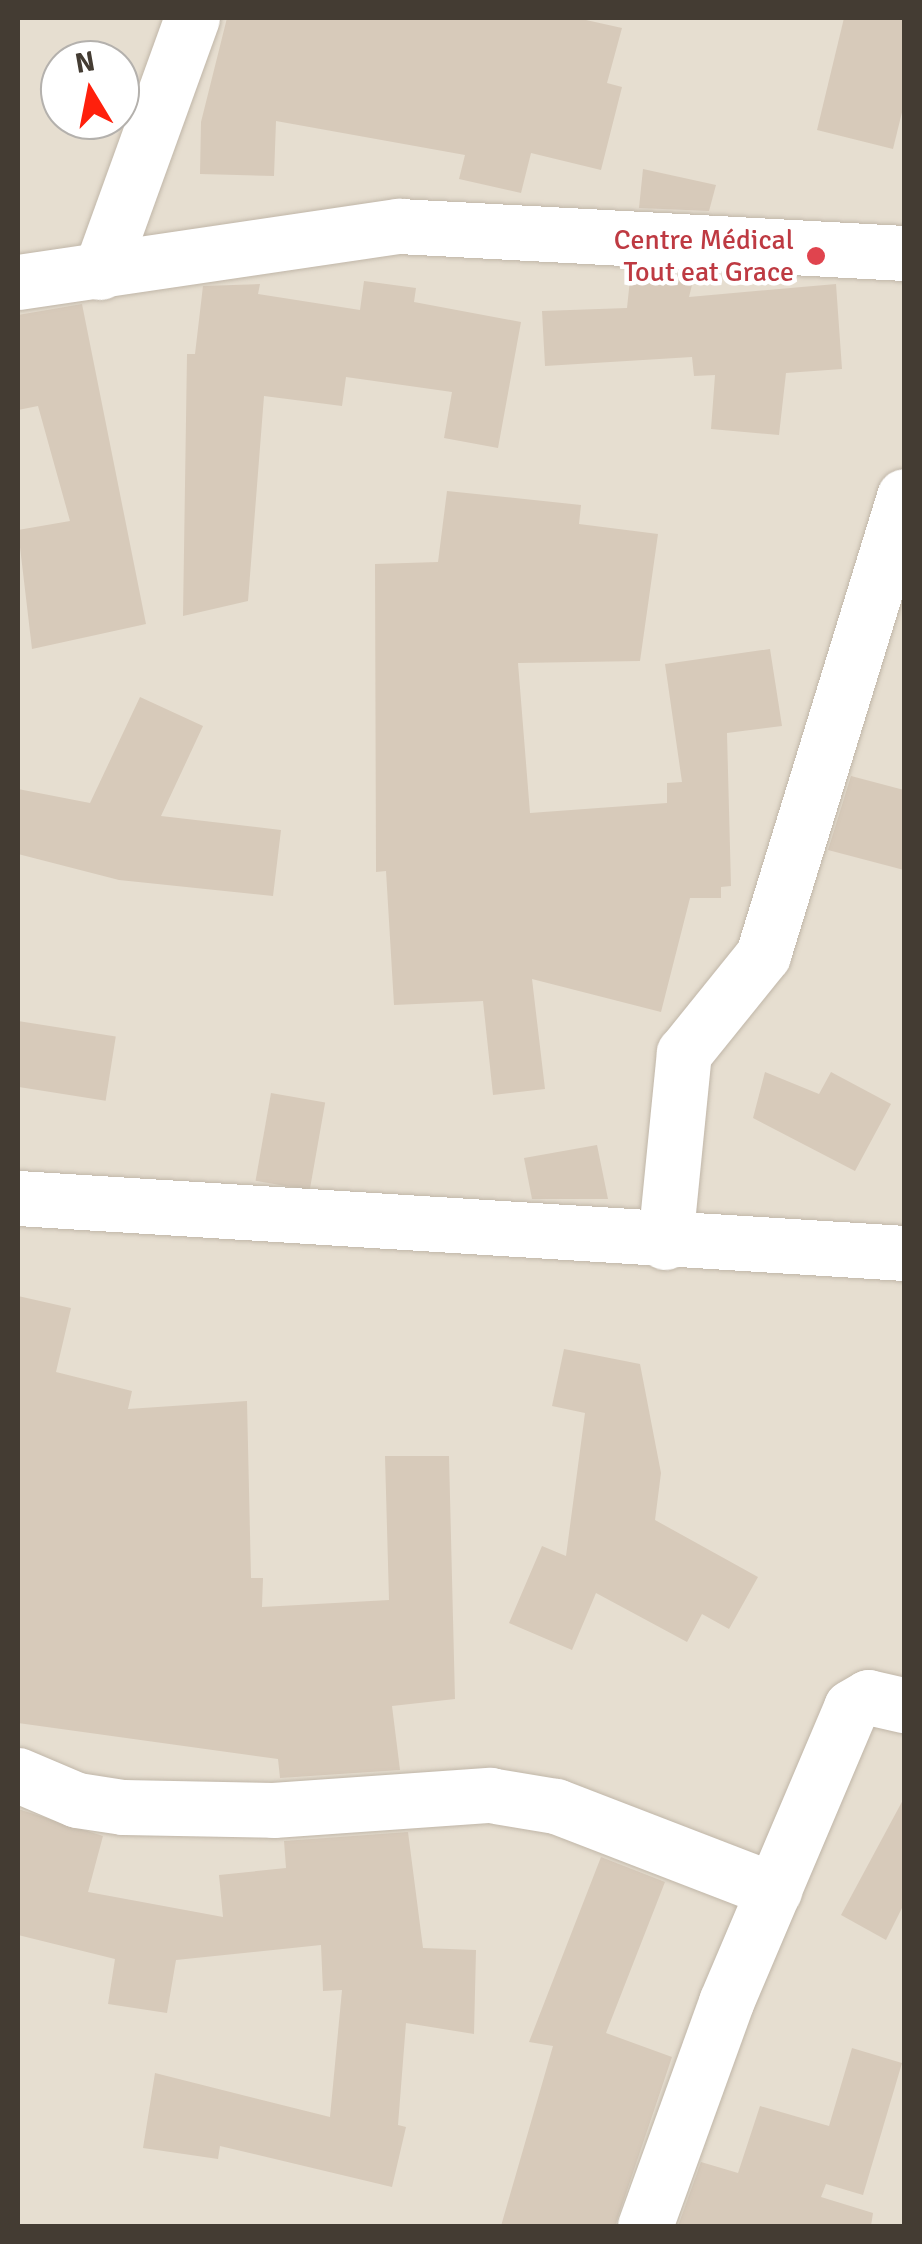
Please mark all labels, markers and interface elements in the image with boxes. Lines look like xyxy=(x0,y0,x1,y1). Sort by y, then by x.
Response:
north arrow xyxy=(40,40,140,140)
text: N xyxy=(73,44,98,81)
place label: Centre Médical Tout eat Grace xyxy=(614,223,794,289)
marker: Centre Médical Tout eat Grace xyxy=(803,243,829,269)

